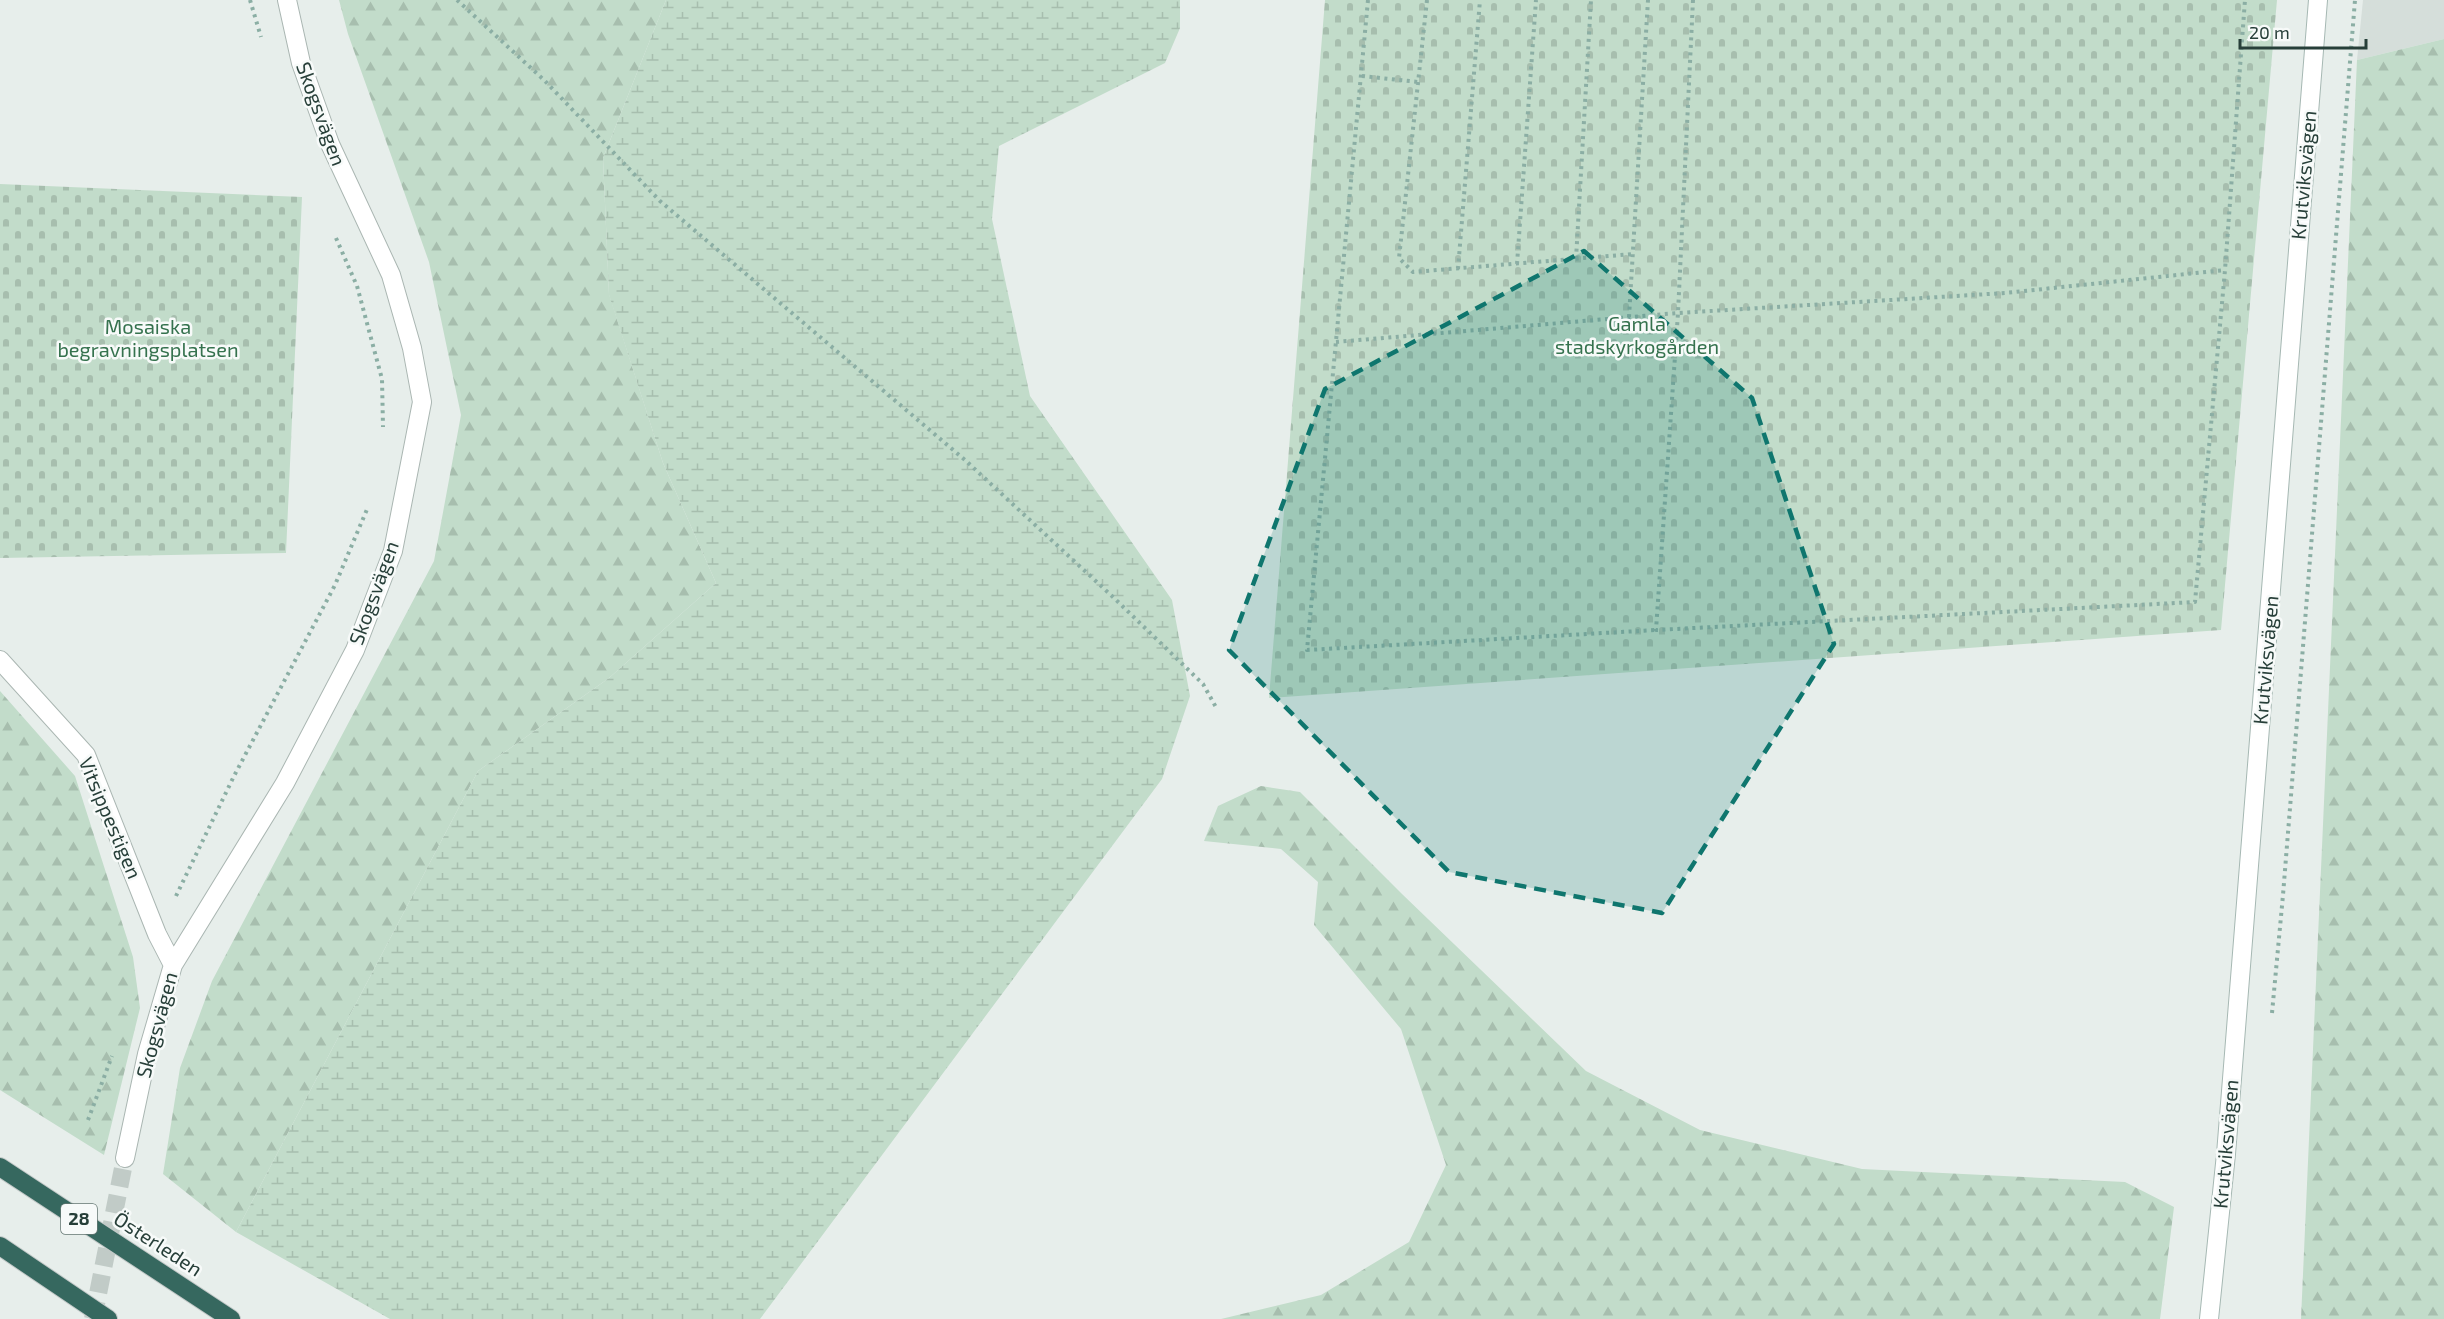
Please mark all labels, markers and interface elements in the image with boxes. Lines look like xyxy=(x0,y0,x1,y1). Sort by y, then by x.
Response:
scale bar xyxy=(2240,12,2366,50)
text: 20 m xyxy=(2249,21,2290,43)
street label: Skogsvägen xyxy=(292,59,352,169)
street label: Krutviksvägen xyxy=(2285,109,2321,241)
park label: Gamla stadskyrkogården xyxy=(1555,311,1719,358)
park label: Mosaiska begravningsplatsen xyxy=(57,314,239,361)
street label: Skogsvägen xyxy=(343,538,403,648)
street label: Krutviksvägen xyxy=(2247,594,2283,726)
street label: Vitsippestigen xyxy=(74,753,147,882)
street label: Skogsvägen xyxy=(130,969,182,1080)
street label: Krutviksvägen xyxy=(2207,1078,2243,1210)
road number: 28 xyxy=(61,1204,97,1234)
street label: Österleden xyxy=(110,1206,207,1281)

